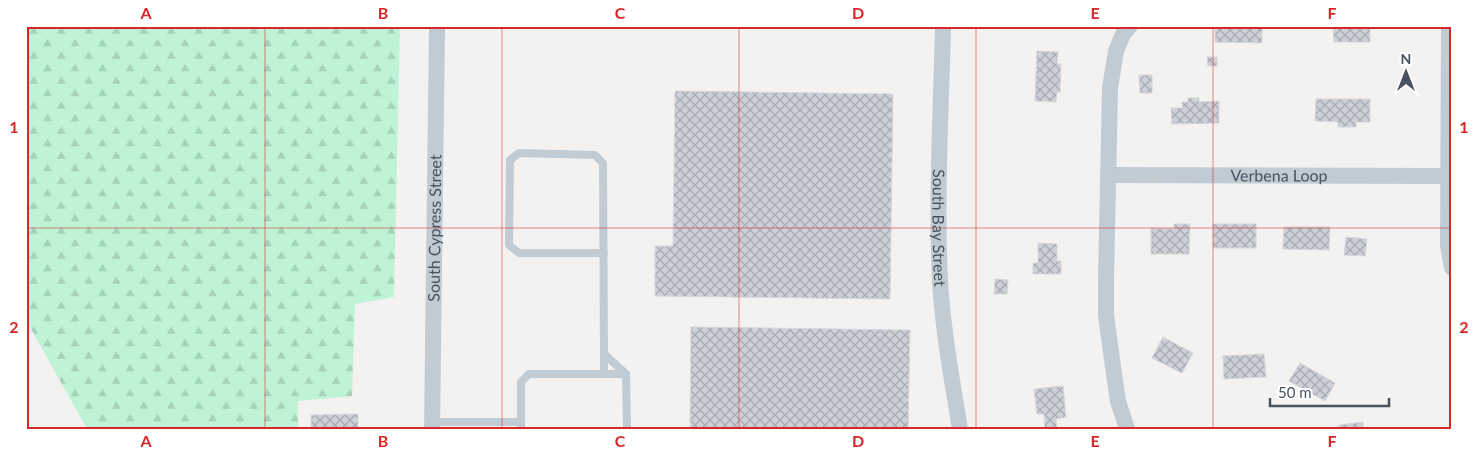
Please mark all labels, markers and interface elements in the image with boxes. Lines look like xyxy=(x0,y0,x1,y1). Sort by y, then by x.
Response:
text: A xyxy=(139,3,152,22)
text: B xyxy=(378,3,388,22)
text: C xyxy=(615,3,626,22)
text: D xyxy=(852,3,864,22)
text: E xyxy=(1090,3,1100,22)
text: F xyxy=(1327,3,1337,22)
north arrow xyxy=(1380,48,1430,98)
text: N xyxy=(1401,50,1411,67)
text: 1 xyxy=(9,117,19,136)
text: 1 xyxy=(1459,117,1469,136)
street label: South Cypress Street xyxy=(424,154,444,302)
street label: Verbena Loop xyxy=(1230,165,1328,185)
street label: South Bay Street xyxy=(929,169,950,288)
text: 2 xyxy=(9,317,19,336)
text: 2 xyxy=(1459,317,1469,336)
scale bar xyxy=(1270,375,1389,407)
text: 50 m xyxy=(1278,383,1312,401)
text: A xyxy=(139,431,152,450)
text: B xyxy=(378,431,388,450)
text: C xyxy=(615,431,626,450)
text: D xyxy=(852,431,864,450)
text: E xyxy=(1090,431,1100,450)
text: F xyxy=(1327,431,1337,450)

